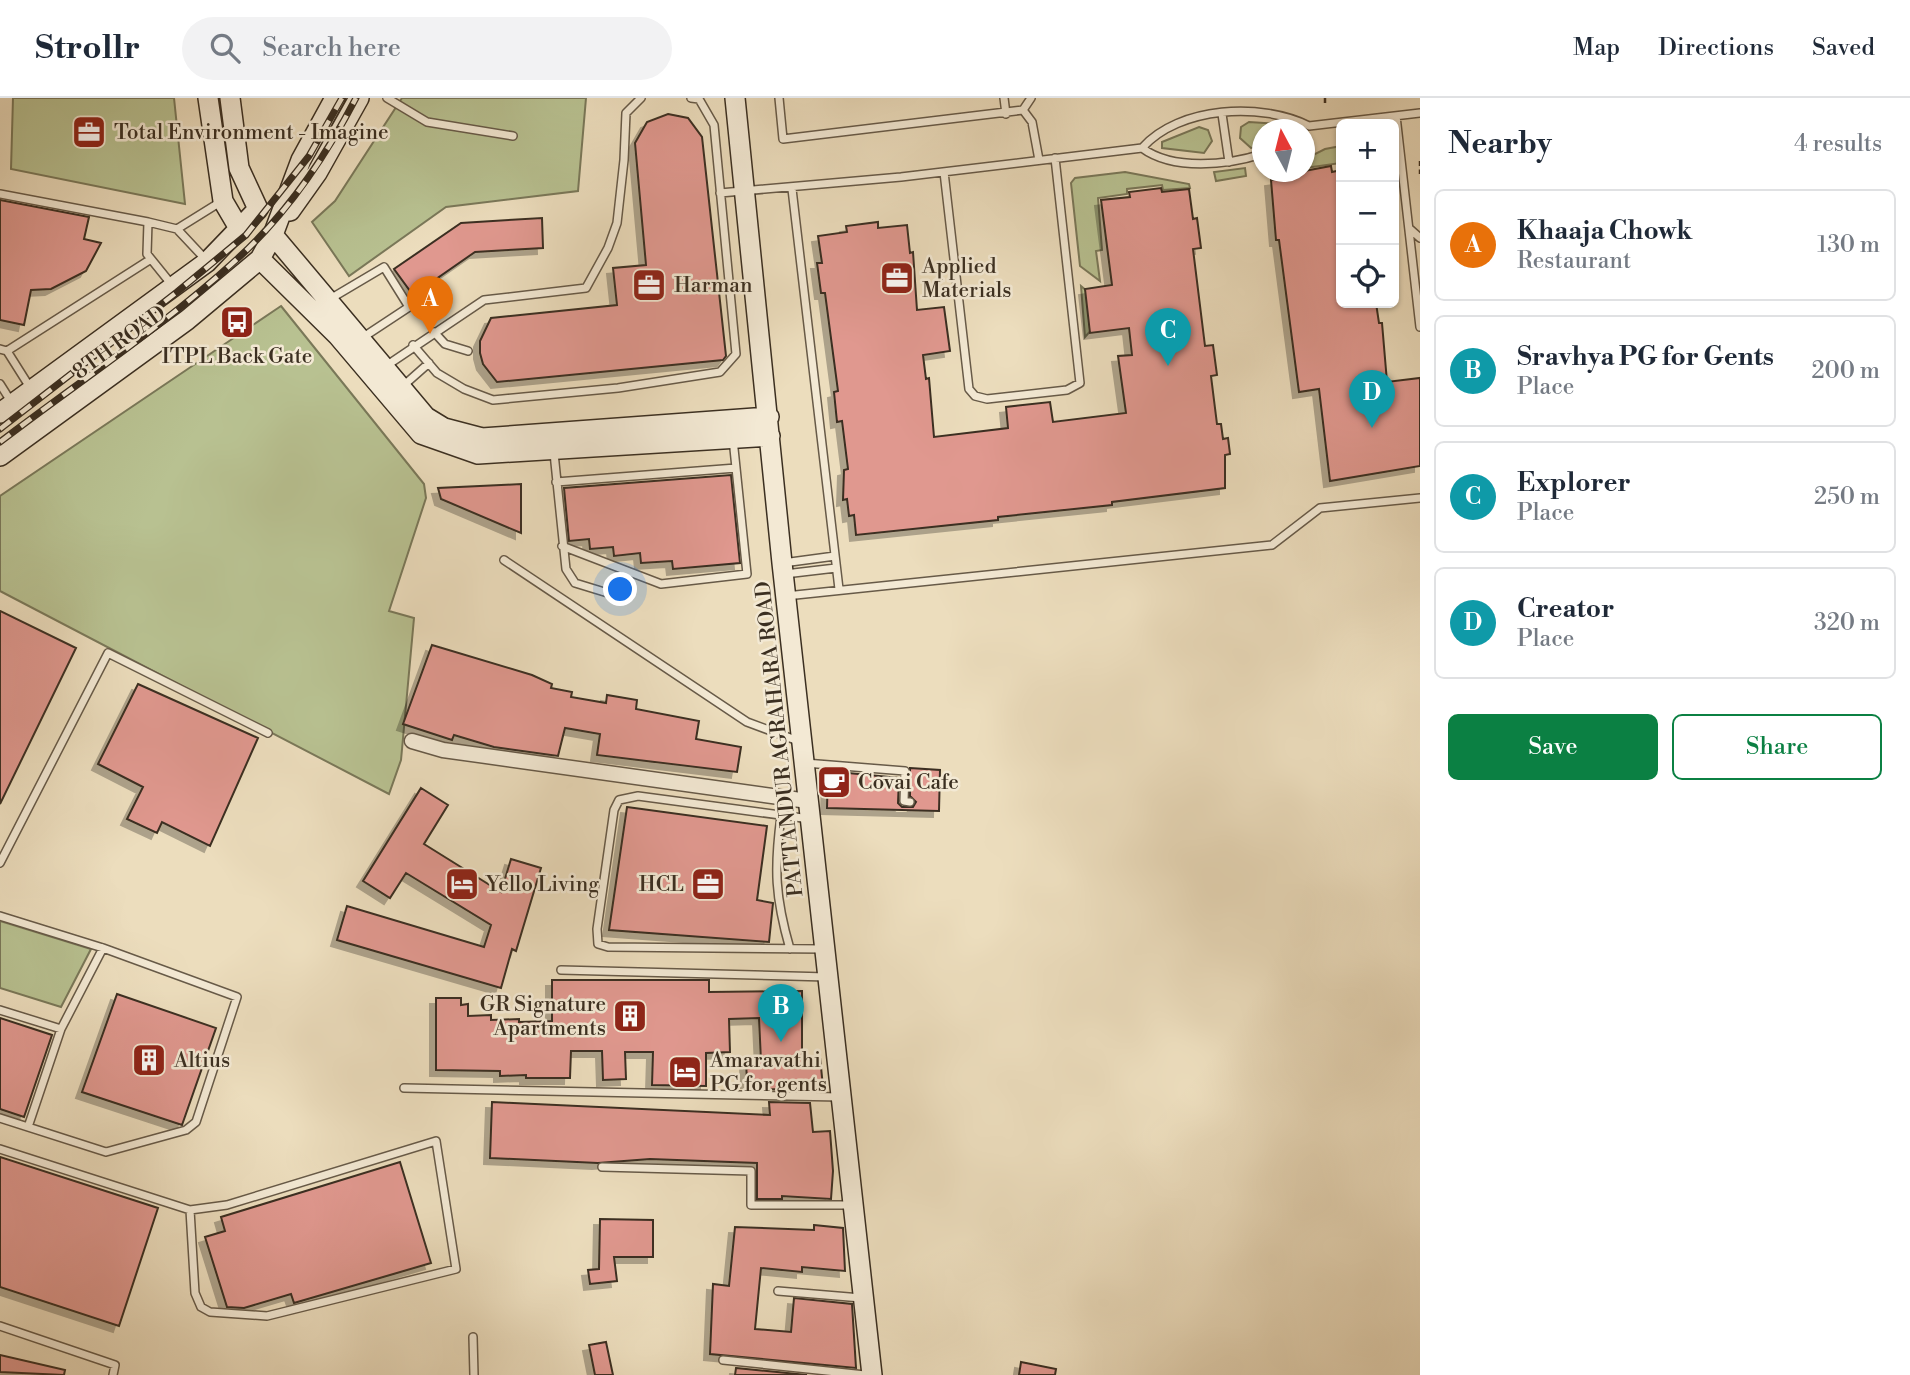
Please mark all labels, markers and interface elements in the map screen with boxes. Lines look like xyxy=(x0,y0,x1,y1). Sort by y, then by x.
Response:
search box xyxy=(182,17,672,80)
text: Strollr xyxy=(35,28,140,69)
icon: search xyxy=(206,29,244,67)
text: Search here xyxy=(262,32,401,64)
text: Map xyxy=(1573,33,1620,63)
text: Directions xyxy=(1658,33,1774,63)
text: Saved xyxy=(1812,33,1875,63)
office icon: Total Environment - Imagine xyxy=(70,113,108,151)
north arrow xyxy=(1252,119,1315,182)
map controls xyxy=(1336,119,1399,308)
button: + xyxy=(1336,119,1399,182)
place label: Total Environment - Imagine xyxy=(114,120,389,146)
text: Nearby xyxy=(1448,125,1552,163)
text: 4 results xyxy=(1794,130,1882,158)
button: − xyxy=(1336,182,1399,245)
text: Khaaja Chowk xyxy=(1517,215,1692,247)
text: A xyxy=(1465,231,1481,259)
text: 130 m xyxy=(1817,231,1880,259)
button: locate xyxy=(1336,245,1399,308)
text: Restaurant xyxy=(1517,247,1631,275)
place label: Applied Materials xyxy=(921,254,1012,304)
office icon: Applied Materials xyxy=(878,259,916,297)
office icon: Harman xyxy=(630,266,668,304)
place label: Harman xyxy=(674,273,753,299)
pin: A xyxy=(407,276,453,334)
street label: 8TH ROAD xyxy=(68,300,171,385)
bus stop icon: ITPL Back Gate xyxy=(218,303,256,341)
pin: C xyxy=(1145,308,1191,366)
text: Sravhya PG for Gents xyxy=(1517,341,1774,373)
place label: ITPL Back Gate xyxy=(162,344,312,370)
text: B xyxy=(1464,357,1482,385)
text: 200 m xyxy=(1812,357,1880,385)
pin: D xyxy=(1349,370,1395,428)
text: Place xyxy=(1517,373,1574,401)
text: Explorer xyxy=(1517,467,1631,499)
text: C xyxy=(1465,483,1481,511)
text: 250 m xyxy=(1814,483,1880,511)
text: Place xyxy=(1517,499,1574,527)
your location xyxy=(603,572,637,606)
street label: PATTANDUR AGRAHARA ROAD xyxy=(750,580,810,898)
text: Creator xyxy=(1517,593,1614,625)
text: D xyxy=(1464,609,1482,637)
text: 320 m xyxy=(1814,609,1880,637)
text: Place xyxy=(1517,625,1574,653)
button: Save xyxy=(1448,714,1658,780)
button: Share xyxy=(1672,714,1882,780)
cafe icon: Covai Cafe xyxy=(815,763,853,801)
place label: Covai Cafe xyxy=(858,770,959,796)
hotel icon: Yello Living xyxy=(443,865,481,903)
office icon: HCL xyxy=(689,865,727,903)
place label: Yello Living xyxy=(485,872,599,898)
place label: HCL xyxy=(639,872,684,898)
pin: B xyxy=(758,984,804,1042)
place label: GR Signature Apartments xyxy=(480,992,606,1042)
building icon: GR Signature Apartments xyxy=(611,997,649,1035)
building icon: Altius xyxy=(130,1041,168,1079)
place label: Altius xyxy=(173,1048,230,1074)
place label: Amaravathi PG for gents xyxy=(709,1048,827,1098)
hotel icon: Amaravathi PG for gents xyxy=(666,1053,704,1091)

